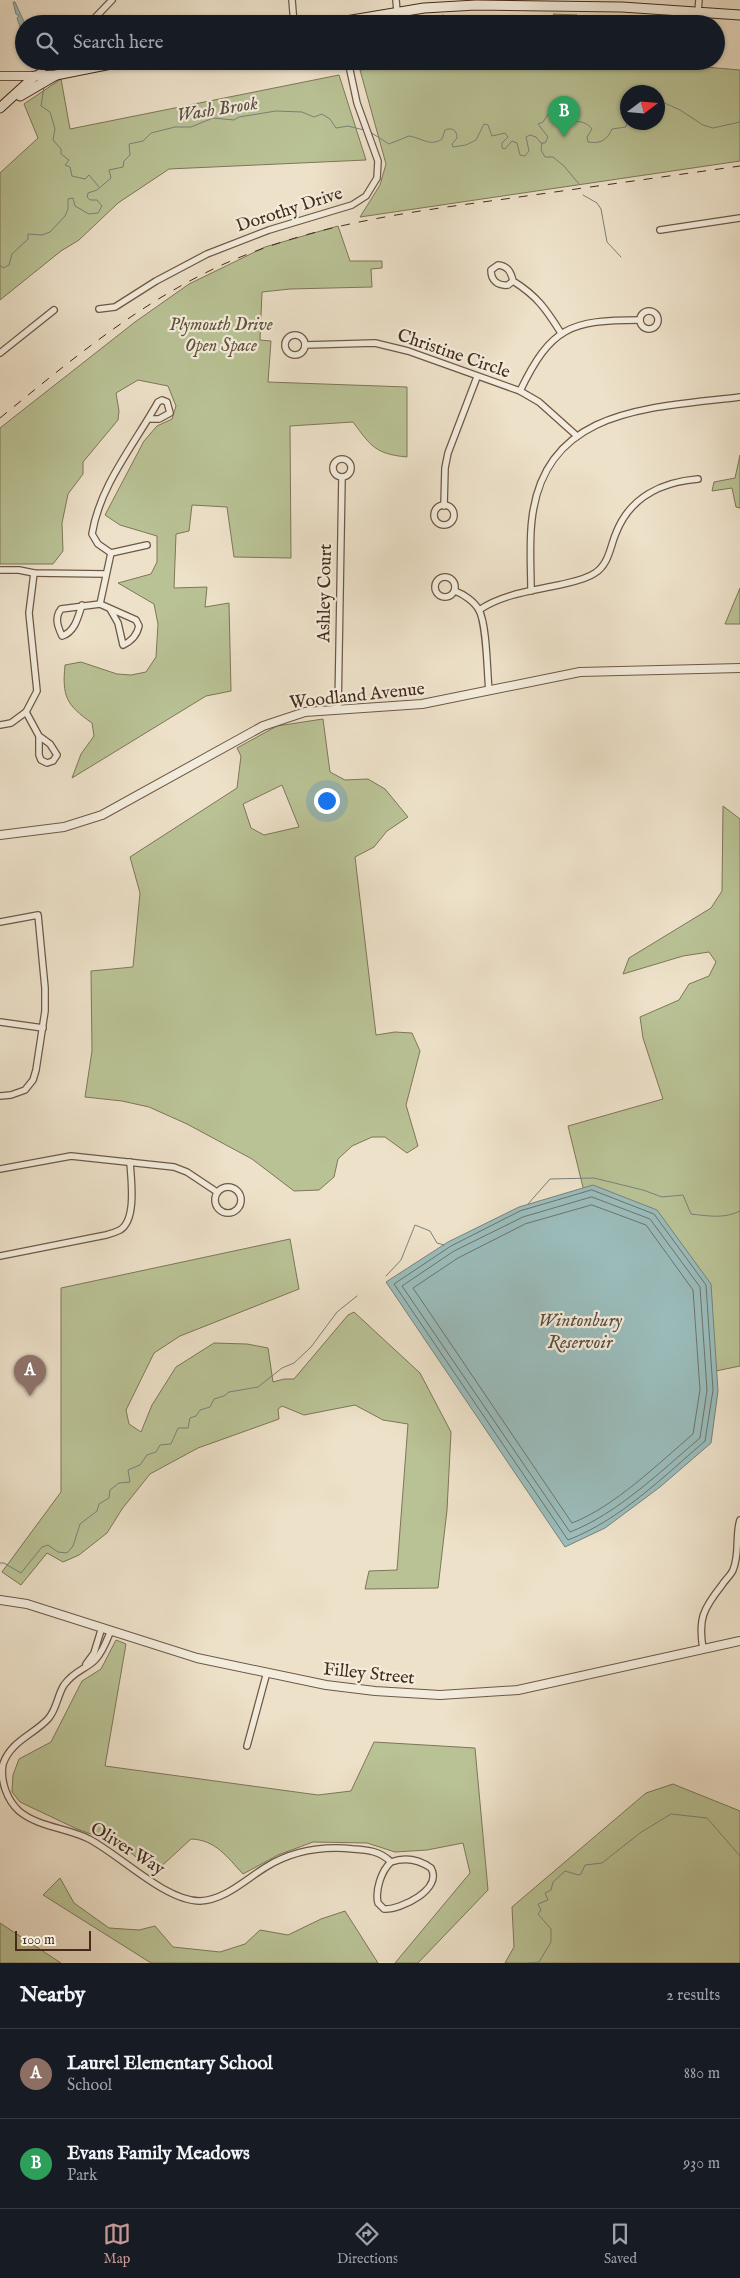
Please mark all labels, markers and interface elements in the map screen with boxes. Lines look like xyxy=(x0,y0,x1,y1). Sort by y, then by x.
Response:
search box xyxy=(15,15,725,70)
icon: search xyxy=(33,29,61,57)
text: Search here xyxy=(73,31,164,55)
north arrow xyxy=(620,85,665,130)
water label: Wash Brook xyxy=(175,92,260,128)
pin: B xyxy=(548,96,580,137)
street label: Dorothy Drive xyxy=(233,182,346,238)
park label: Plymouth Drive Open Space xyxy=(169,314,273,358)
street label: Christine Circle xyxy=(394,324,513,385)
street label: Ashley Court xyxy=(313,544,338,644)
street label: Woodland Avenue xyxy=(288,678,426,715)
your location xyxy=(314,788,340,814)
water label: Wintonbury Reservoir xyxy=(538,1309,623,1355)
pin: A xyxy=(14,1355,46,1396)
street label: Filley Street xyxy=(322,1658,416,1691)
street label: Oliver Way xyxy=(86,1817,169,1881)
scale bar xyxy=(15,1928,91,1951)
text: 100 m xyxy=(22,1931,55,1949)
text: Nearby xyxy=(20,1982,85,2009)
text: 2 results xyxy=(666,1986,720,2006)
text: Laurel Elementary School xyxy=(67,2052,273,2076)
text: A xyxy=(31,2064,41,2084)
text: 880 m xyxy=(684,2064,720,2084)
text: School xyxy=(67,2076,112,2096)
text: Evans Family Meadows xyxy=(67,2142,250,2166)
text: B xyxy=(31,2154,41,2174)
text: 930 m xyxy=(683,2154,720,2174)
text: Park xyxy=(67,2166,97,2186)
tab: Map xyxy=(103,2220,131,2268)
tab: Directions xyxy=(337,2220,398,2268)
tab: Saved xyxy=(604,2220,637,2268)

